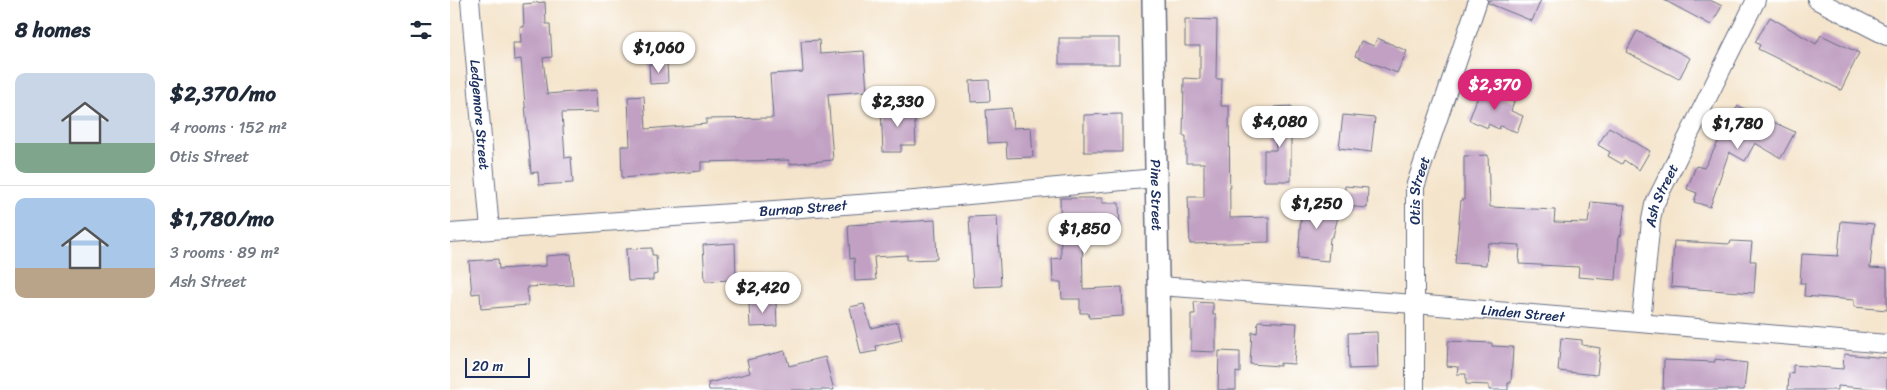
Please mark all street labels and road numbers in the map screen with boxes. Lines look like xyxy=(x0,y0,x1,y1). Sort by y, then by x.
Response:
street label: Ledgemore Street xyxy=(463,58,497,171)
street label: Otis Street xyxy=(1403,153,1437,225)
street label: Pine Street xyxy=(1143,159,1170,231)
street label: Ash Street xyxy=(1638,159,1685,229)
street label: Burnap Street xyxy=(758,192,849,224)
street label: Linden Street xyxy=(1480,297,1567,329)

